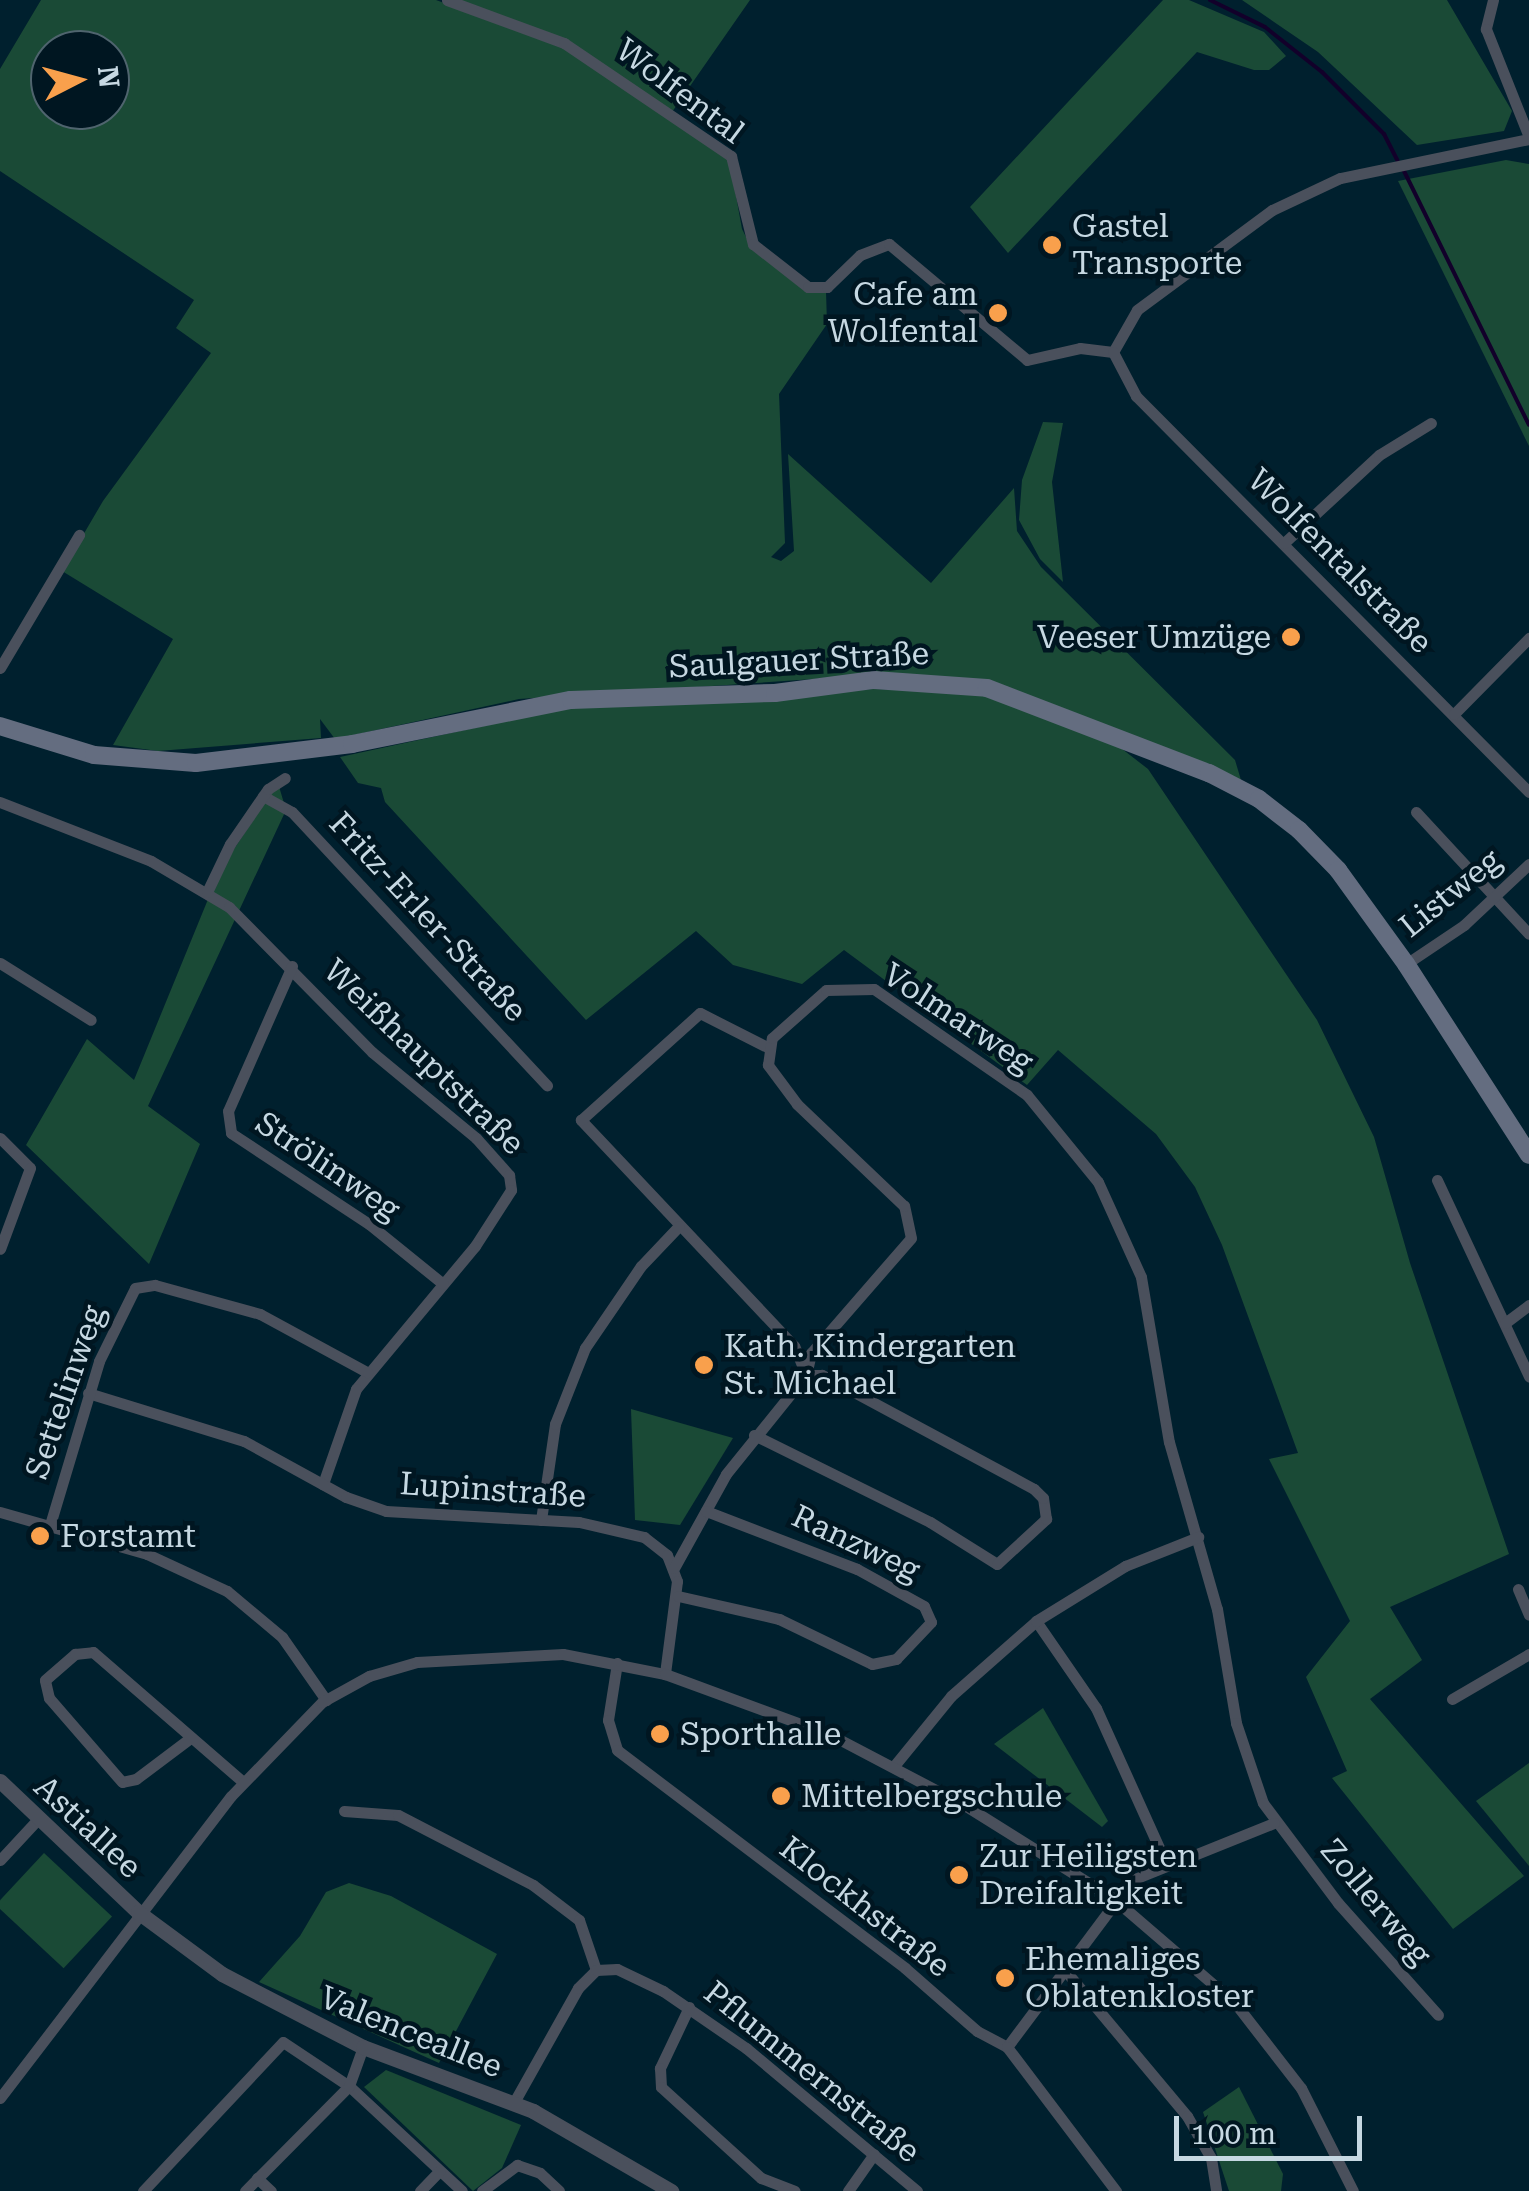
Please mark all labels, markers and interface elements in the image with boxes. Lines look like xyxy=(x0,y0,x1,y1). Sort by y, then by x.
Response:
north arrow xyxy=(30,30,130,130)
street label: Wolfental xyxy=(608,30,752,152)
text: N xyxy=(91,65,126,89)
place label: Gastel Transporte xyxy=(1072,208,1242,283)
marker: Gastel Transporte xyxy=(1041,234,1063,256)
place label: Cafe am Wolfental xyxy=(828,276,978,351)
marker: Cafe am Wolfental xyxy=(987,302,1009,324)
street label: Wolfentalstraße xyxy=(1240,461,1440,661)
place label: Veeser Umzüge xyxy=(1037,618,1271,656)
marker: Veeser Umzüge xyxy=(1280,626,1302,648)
street label: Saulgauer Straße xyxy=(668,634,930,686)
street label: Fritz-Erler-Straße xyxy=(321,805,535,1029)
street label: Listweg xyxy=(1392,841,1508,945)
street label: Weißhauptstraße xyxy=(316,951,532,1163)
street label: Volmarweg xyxy=(875,955,1041,1081)
street label: Strölinweg xyxy=(248,1104,408,1228)
street label: Settelinweg xyxy=(17,1300,113,1484)
place label: Kath. Kindergarten St. Michael xyxy=(724,1328,1016,1403)
marker: Kath. Kindergarten St. Michael xyxy=(693,1354,715,1376)
street label: Lupinstraße xyxy=(399,1464,587,1516)
street label: Ranzweg xyxy=(786,1497,926,1589)
place label: Forstamt xyxy=(60,1517,196,1555)
marker: Forstamt xyxy=(29,1525,51,1547)
place label: Sporthalle xyxy=(680,1715,841,1753)
marker: Sporthalle xyxy=(649,1723,671,1745)
street label: Astiallee xyxy=(26,1768,150,1886)
place label: Mittelbergschule xyxy=(801,1777,1062,1815)
marker: Mittelbergschule xyxy=(770,1785,792,1807)
street label: Klockhstraße xyxy=(772,1829,958,1985)
street label: Zollerweg xyxy=(1312,1831,1440,1973)
place label: Zur Heiligsten Dreifaltigkeit xyxy=(979,1838,1197,1913)
marker: Zur Heiligsten Dreifaltigkeit xyxy=(948,1864,970,1886)
place label: Ehemaliges Oblatenkloster xyxy=(1025,1941,1254,2016)
marker: Ehemaliges Oblatenkloster xyxy=(994,1967,1016,1989)
street label: Pflummernstraße xyxy=(696,1973,928,2171)
street label: Valenceallee xyxy=(314,1978,508,2086)
scale bar xyxy=(1179,2096,1366,2158)
text: 100 m xyxy=(1191,2116,1276,2151)

